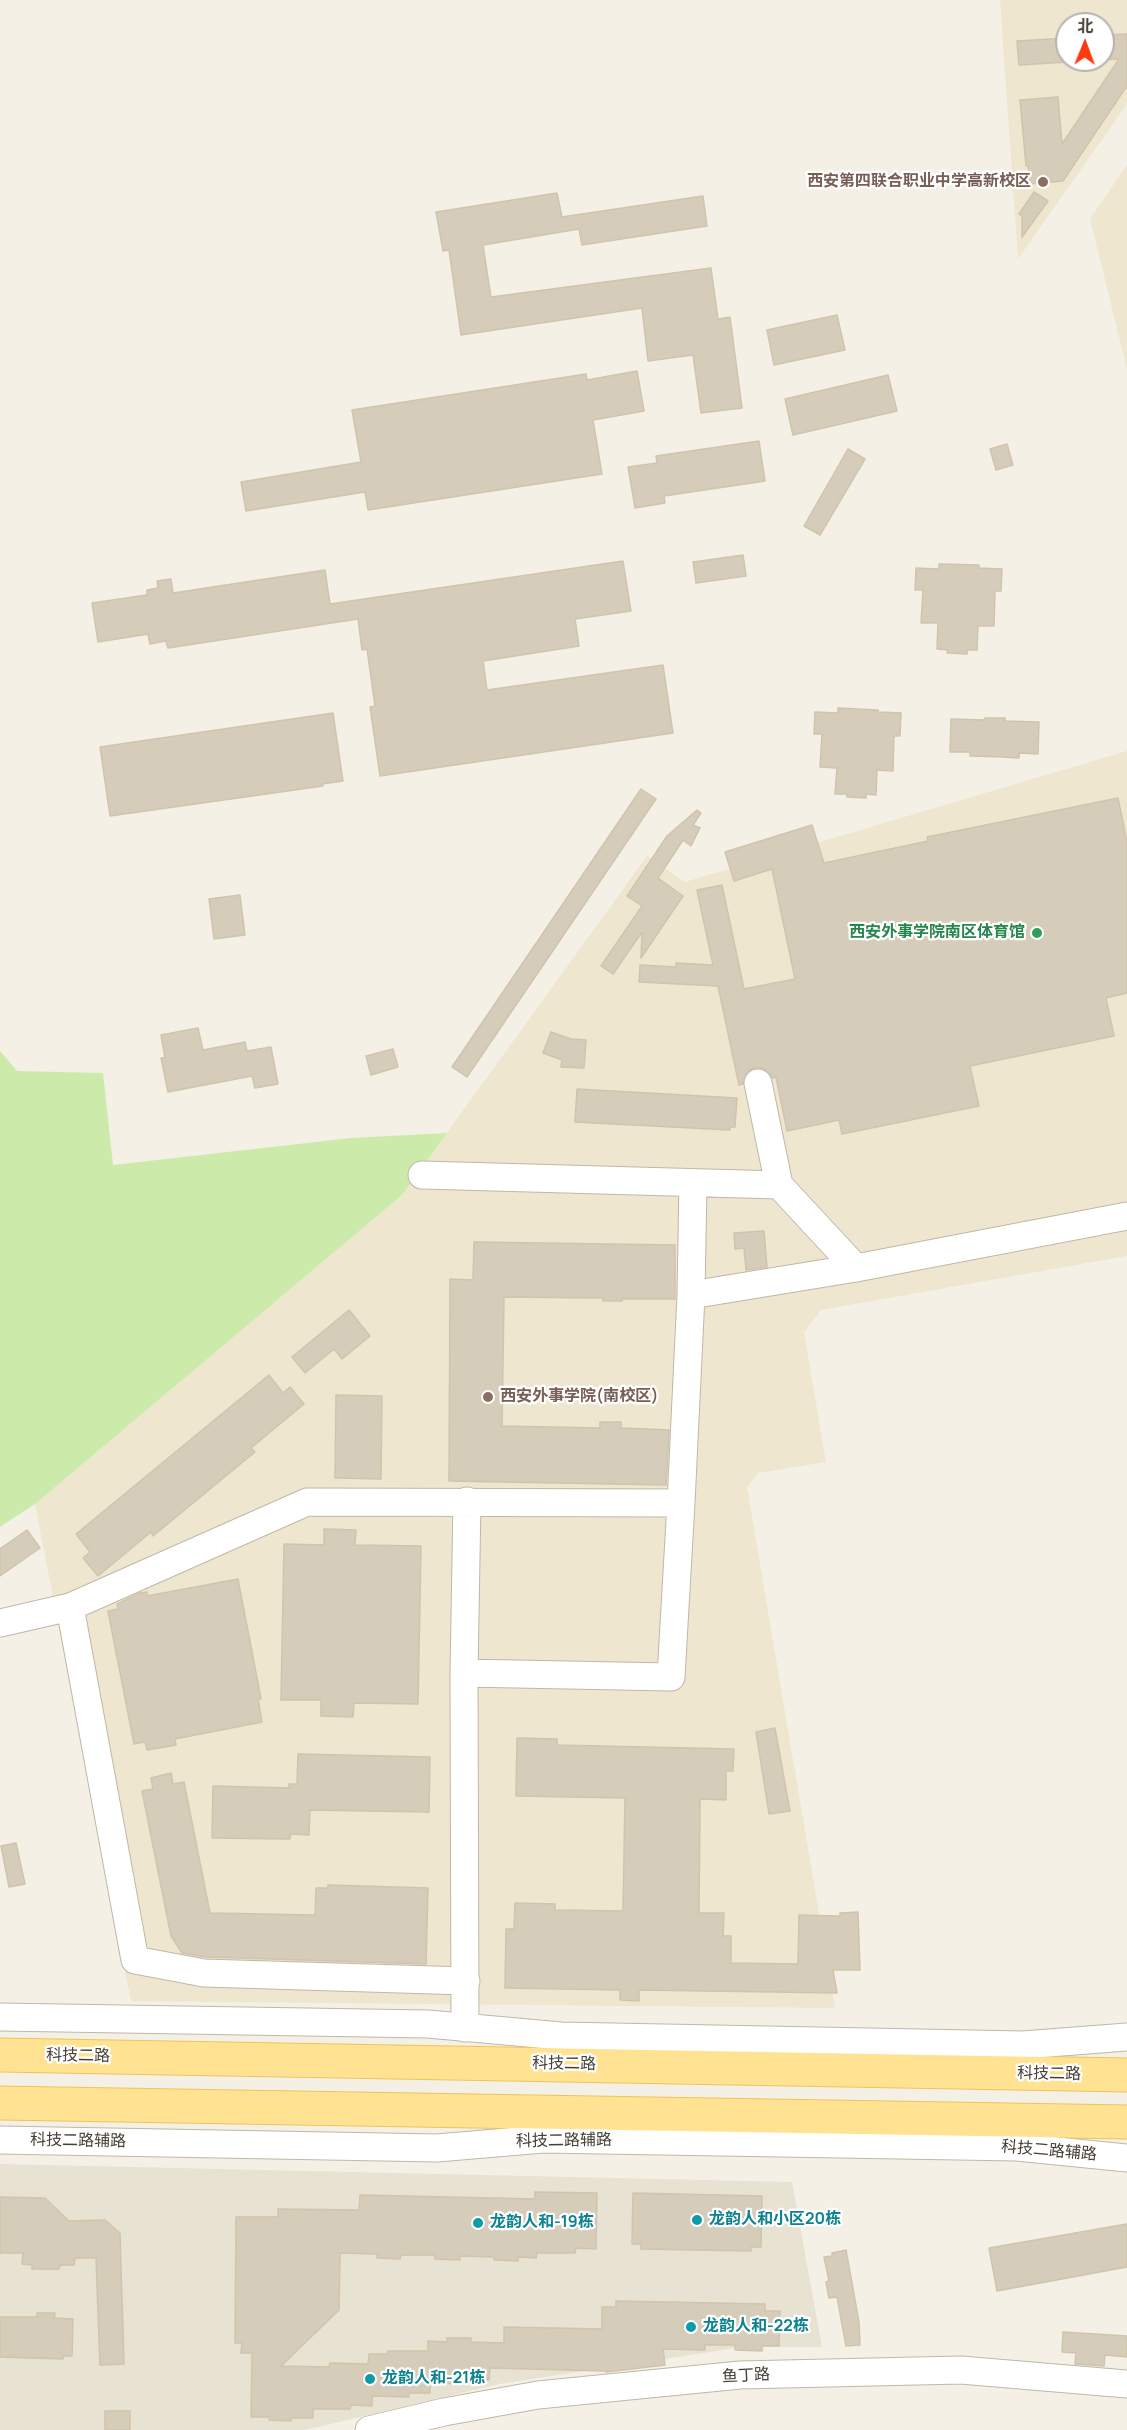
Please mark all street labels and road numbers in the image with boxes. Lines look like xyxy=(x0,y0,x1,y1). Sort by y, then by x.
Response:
street label: 科技二路 xyxy=(46,2046,110,2066)
street label: 科技二路 xyxy=(532,2054,596,2074)
street label: 科技二路 xyxy=(1017,2064,1081,2084)
street label: 科技二路辅路 xyxy=(30,2131,126,2151)
street label: 科技二路辅路 xyxy=(516,2131,612,2151)
street label: 科技二路辅路 xyxy=(1000,2137,1098,2165)
street label: 鱼丁路 xyxy=(722,2365,770,2387)

